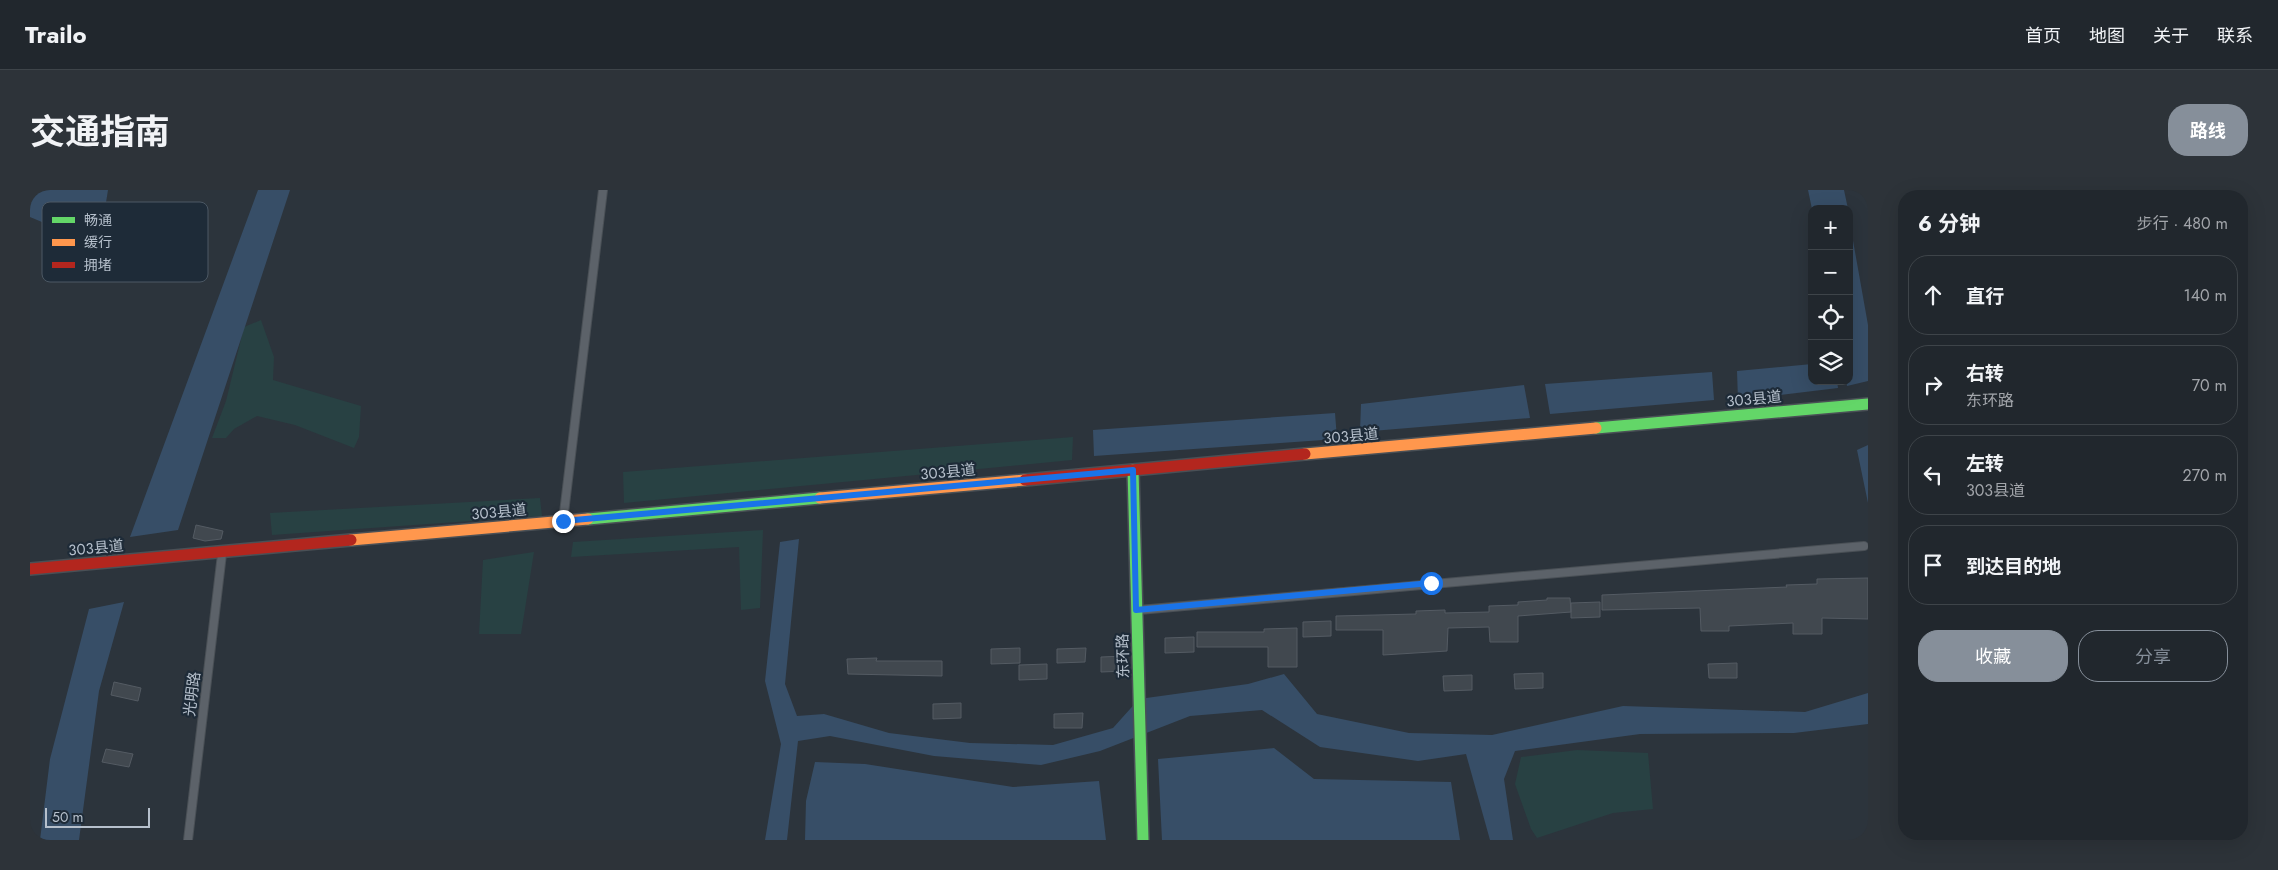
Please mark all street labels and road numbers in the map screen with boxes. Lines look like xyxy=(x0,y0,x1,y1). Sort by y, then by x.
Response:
street label: 303县道 xyxy=(1725,386,1783,412)
street label: 303县道 xyxy=(1322,423,1380,449)
street label: 303县道 xyxy=(919,459,977,485)
street label: 303县道 xyxy=(470,499,528,525)
street label: 303县道 xyxy=(67,535,125,561)
street label: 东环路 xyxy=(1112,633,1134,679)
street label: 光明路 xyxy=(178,670,206,718)

